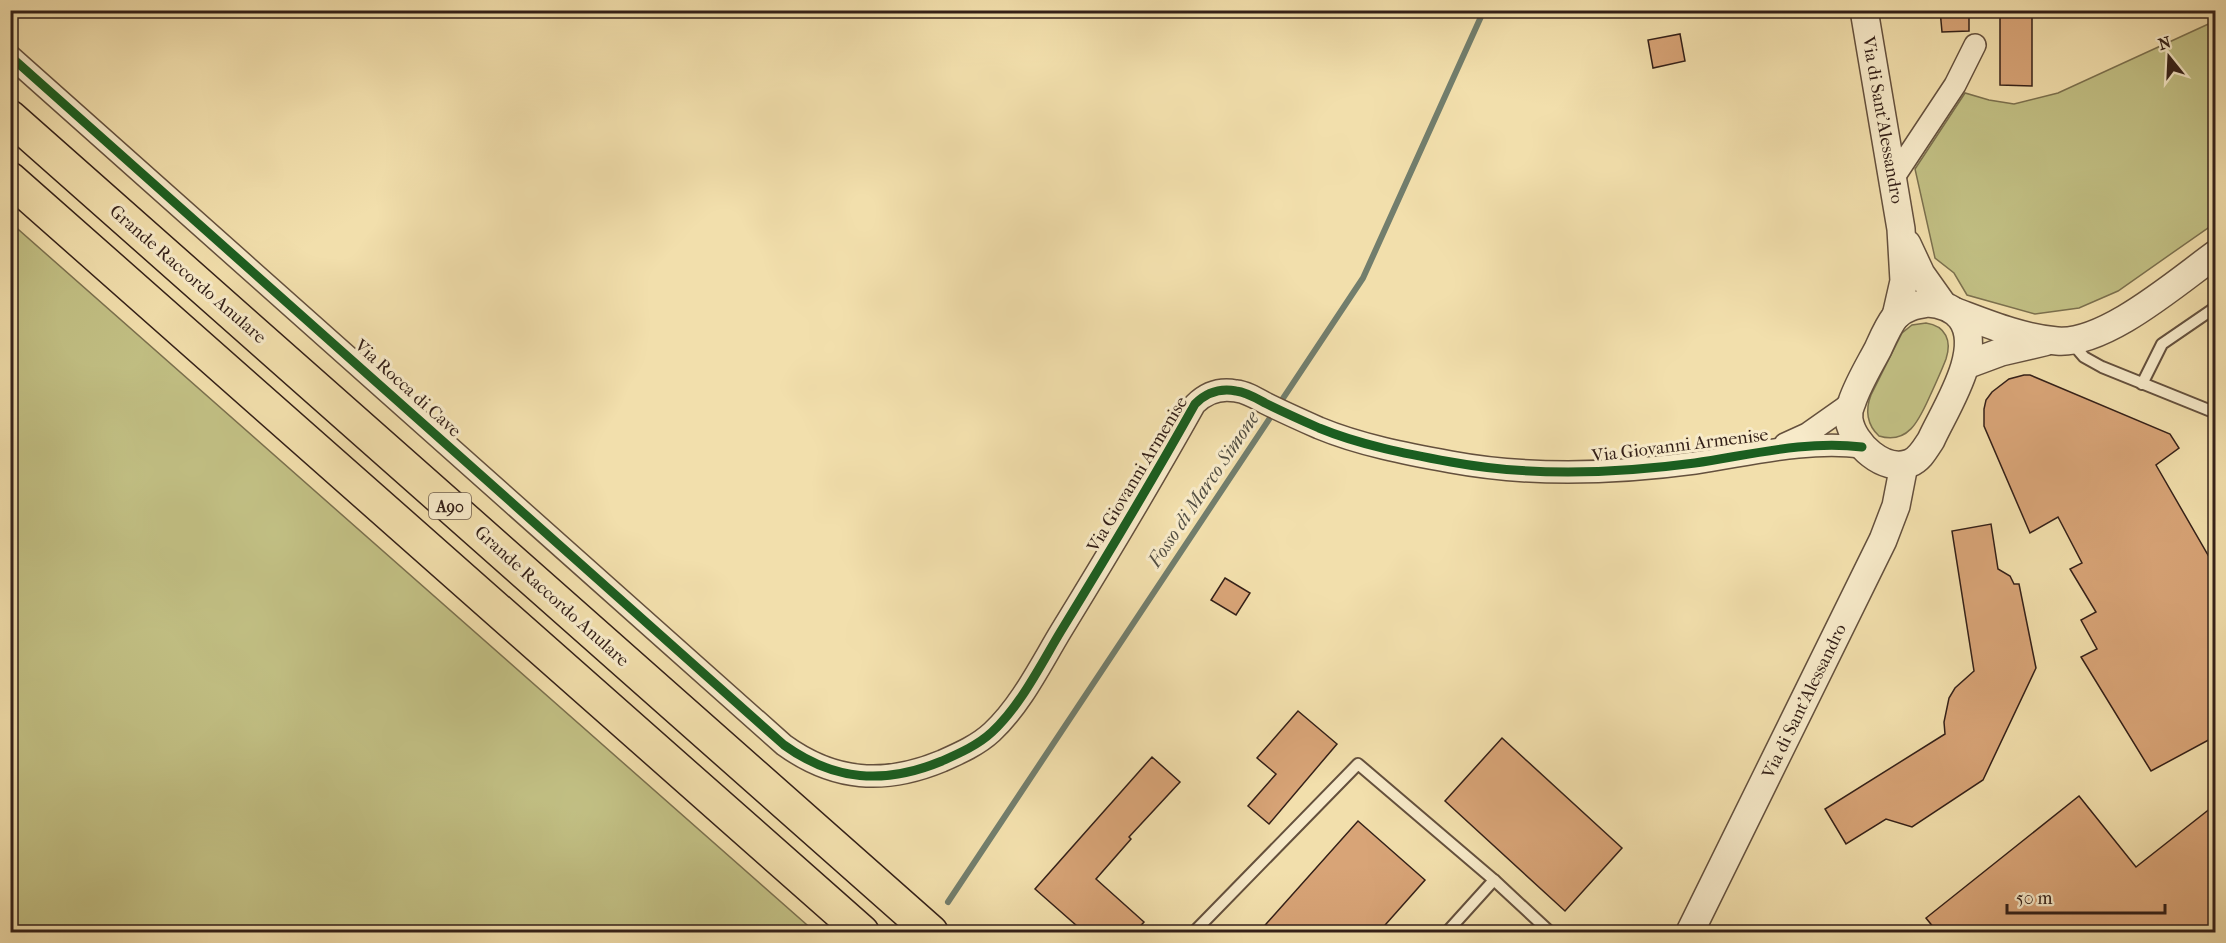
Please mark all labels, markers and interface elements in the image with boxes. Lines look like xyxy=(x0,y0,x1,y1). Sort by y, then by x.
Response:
north arrow xyxy=(2139,27,2199,87)
text: N xyxy=(2156,32,2174,54)
street label: Via di Sant'Alessandro xyxy=(1857,34,1908,205)
street label: Grande Raccordo Anulare xyxy=(105,201,270,348)
street label: Via Rocca di Cave xyxy=(349,334,465,442)
street label: Via Giovanni Armenise xyxy=(1082,393,1192,557)
water label: Fosso di Marco Simone xyxy=(1142,407,1264,572)
street label: Via Giovanni Armenise xyxy=(1590,424,1770,467)
road number: A90 xyxy=(429,493,471,519)
street label: Grande Raccordo Anulare xyxy=(470,522,633,671)
street label: Via di Sant'Alessandro xyxy=(1757,620,1851,783)
scale bar xyxy=(2007,877,2164,915)
text: 50 m xyxy=(2016,888,2053,909)

